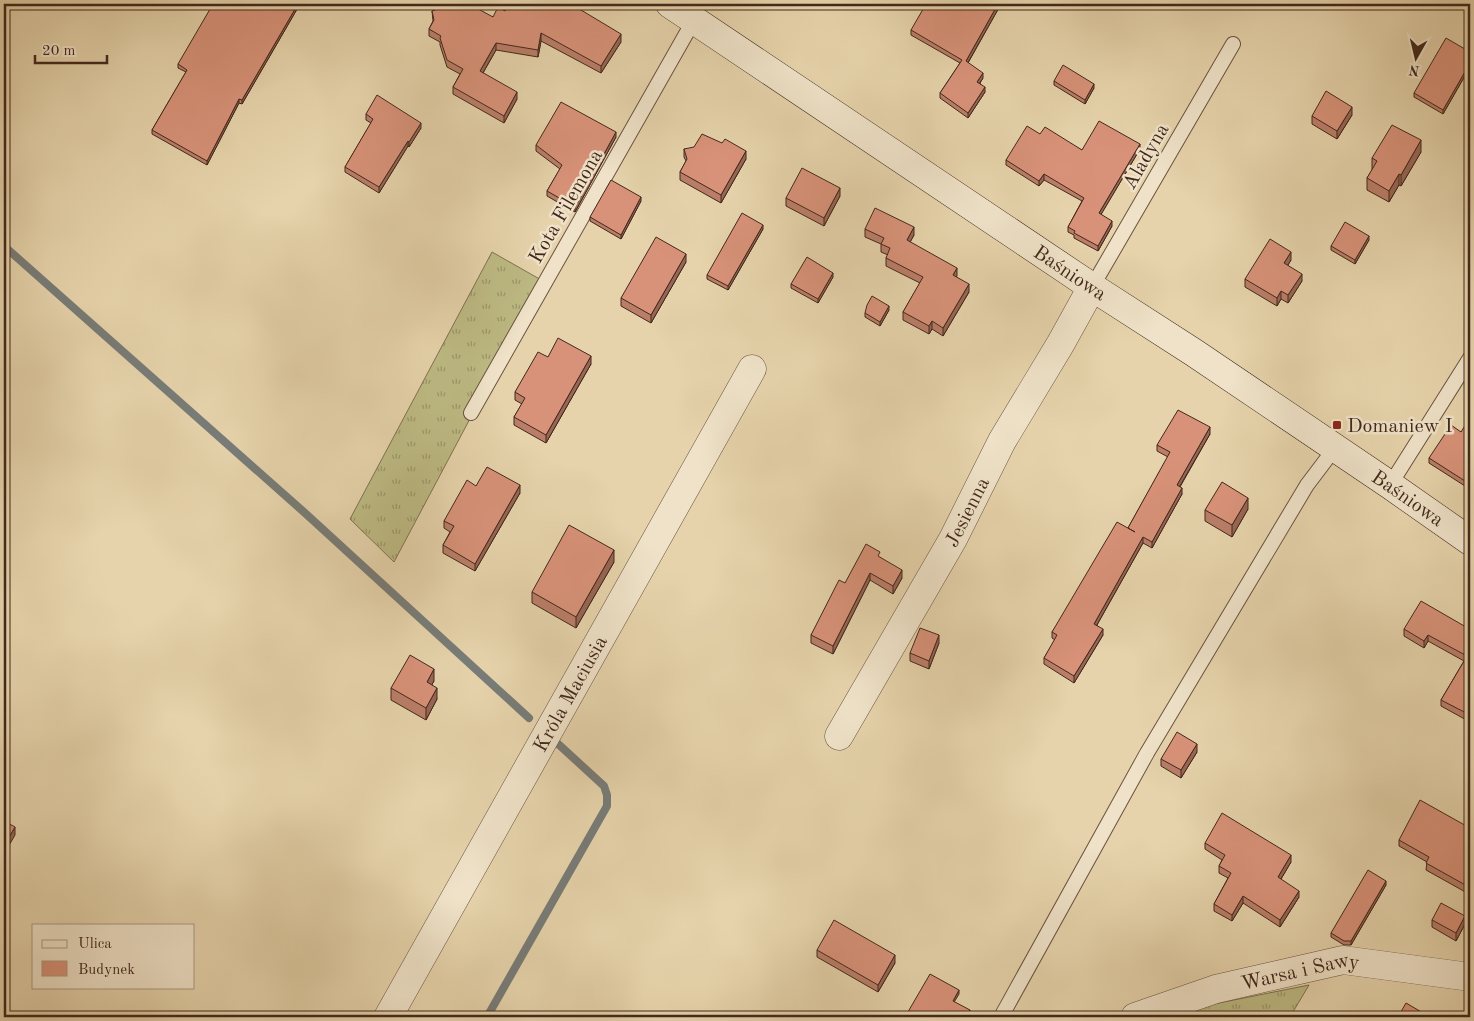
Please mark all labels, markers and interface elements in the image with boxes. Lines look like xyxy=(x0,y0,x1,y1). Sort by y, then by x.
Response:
scale bar xyxy=(35,32,108,64)
north arrow xyxy=(1392,32,1442,82)
text: 20 m xyxy=(42,44,76,59)
text: N xyxy=(1408,62,1421,78)
street label: Aladyna xyxy=(1120,121,1174,193)
street label: Kota Filemona xyxy=(526,147,607,267)
street label: Baśniowa xyxy=(1029,243,1109,305)
place label: Domaniew I xyxy=(1347,417,1453,437)
marker: Domaniew I xyxy=(1331,419,1343,431)
street label: Baśniowa xyxy=(1367,468,1447,531)
street label: Jesienna xyxy=(943,475,994,551)
street label: Króla Maciusia xyxy=(531,633,612,756)
legend xyxy=(32,924,195,988)
text: Ulica xyxy=(78,937,112,952)
street label: Warsa i Sawy xyxy=(1239,951,1361,995)
text: Budynek xyxy=(78,963,135,978)

